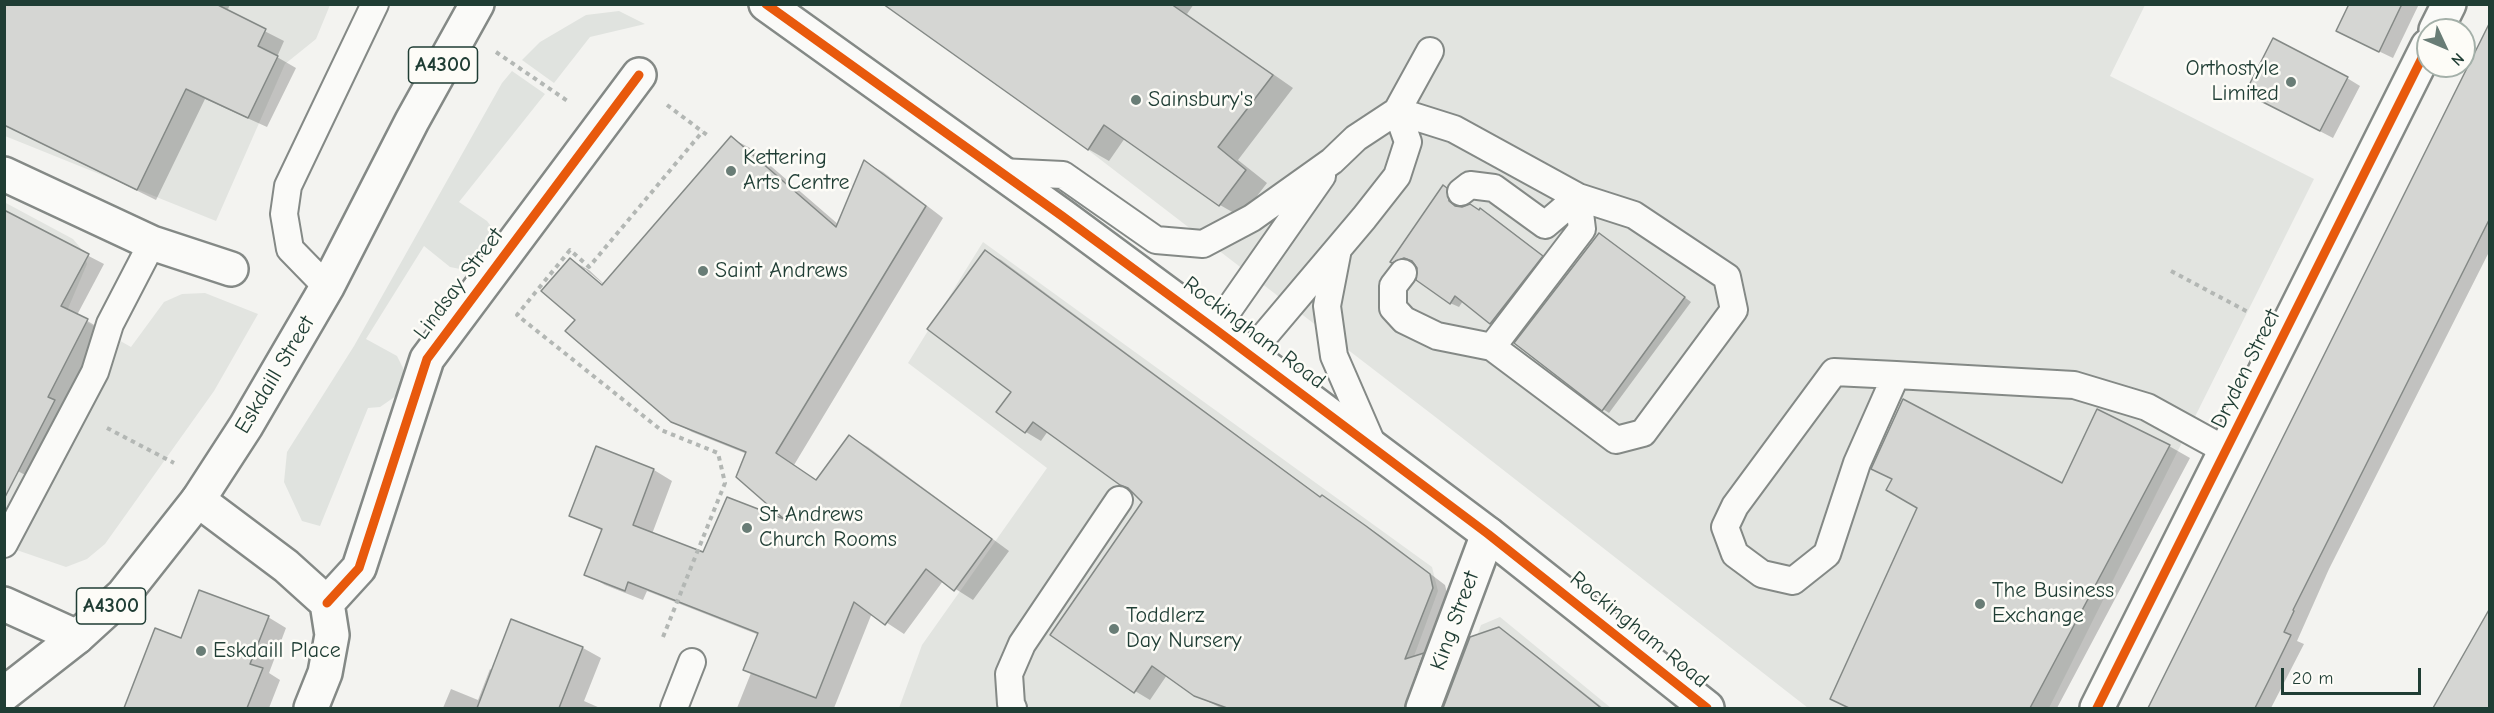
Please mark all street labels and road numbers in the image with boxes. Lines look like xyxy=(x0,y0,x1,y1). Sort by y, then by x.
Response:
road number: A4300 xyxy=(408,47,478,83)
street label: Lindsay Street xyxy=(409,223,509,345)
street label: Rockingham Road xyxy=(1178,271,1330,395)
street label: Dryden Street xyxy=(2206,305,2286,433)
street label: Eskdaill Street xyxy=(230,311,320,439)
street label: Rockingham Road xyxy=(1564,566,1714,694)
street label: King Street xyxy=(1425,568,1485,674)
road number: A4300 xyxy=(76,588,146,624)

